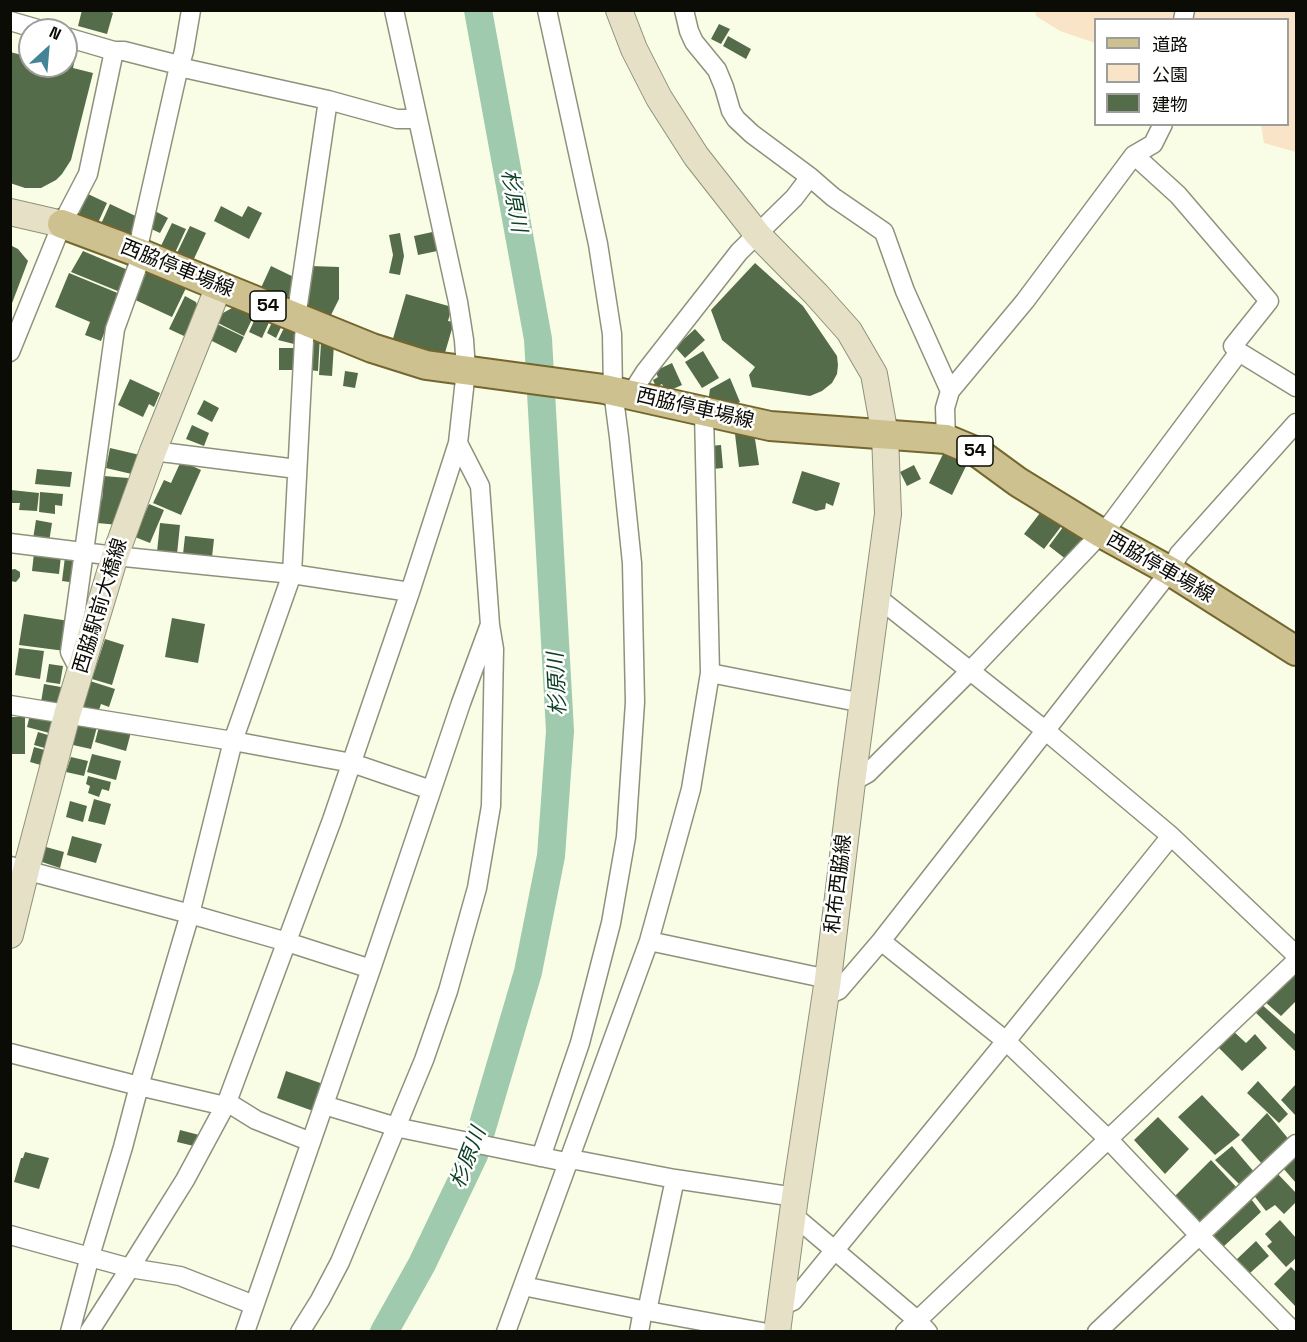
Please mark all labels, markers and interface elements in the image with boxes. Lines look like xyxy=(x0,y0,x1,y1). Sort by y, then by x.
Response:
north arrow xyxy=(18,18,78,78)
legend xyxy=(1094,18,1289,126)
text: N xyxy=(46,21,65,45)
text: 道路 xyxy=(1152,33,1188,56)
text: 公園 xyxy=(1152,63,1188,86)
text: 建物 xyxy=(1152,93,1188,116)
water label: 杉原川 xyxy=(495,168,531,234)
street label: 西脇停車場線 xyxy=(117,235,237,303)
road number: 54 xyxy=(250,291,286,321)
street label: 西脇停車場線 xyxy=(634,384,756,434)
road number: 54 xyxy=(957,436,993,466)
street label: 西脇停車場線 xyxy=(1102,528,1218,608)
street label: 西脇駅前大橋線 xyxy=(69,536,133,676)
water label: 杉原川 xyxy=(544,652,572,716)
street label: 和布西脇線 xyxy=(821,833,857,935)
water label: 杉原川 xyxy=(446,1124,492,1192)

